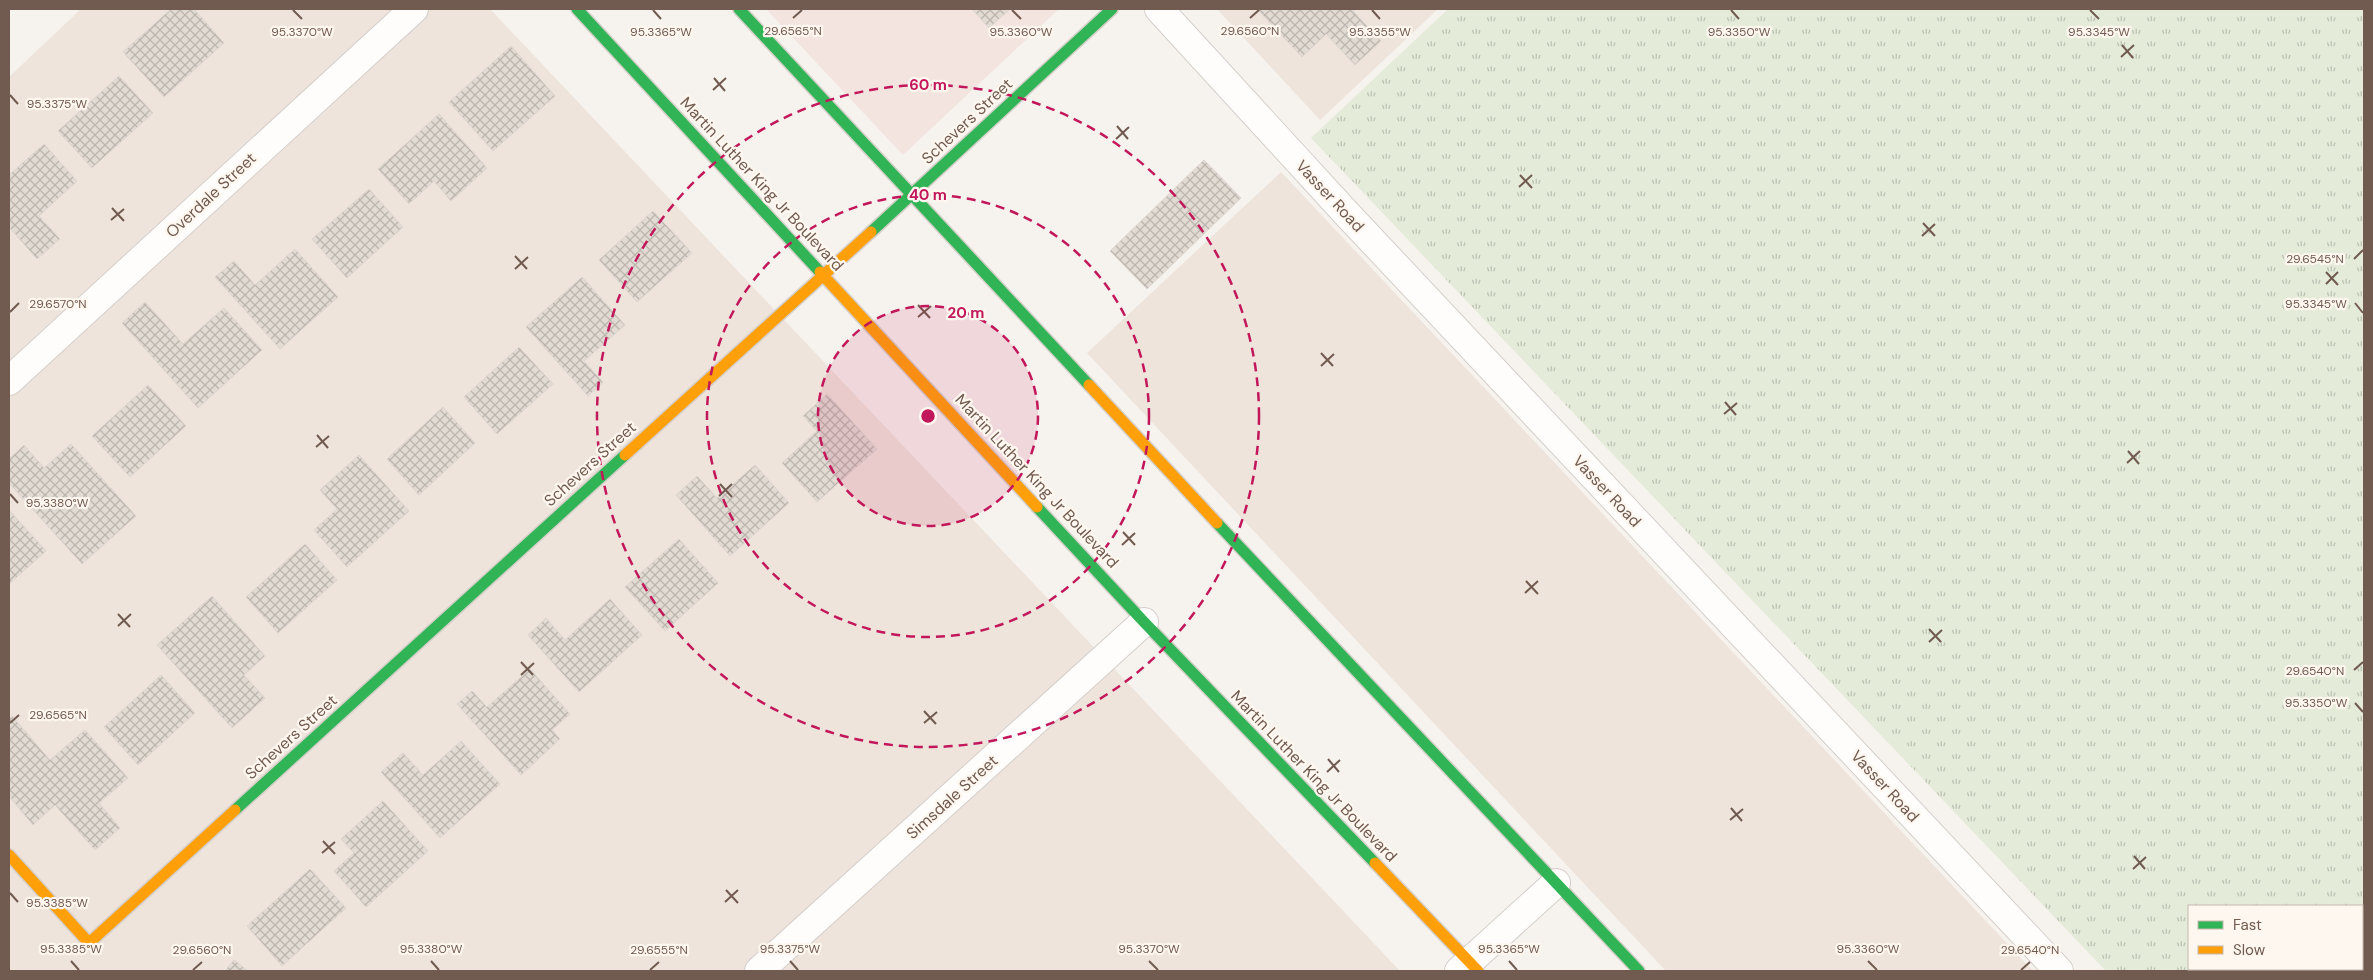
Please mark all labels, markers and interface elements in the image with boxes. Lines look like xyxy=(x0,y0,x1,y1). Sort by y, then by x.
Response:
text: 29.6565°N xyxy=(764,23,822,39)
text: 29.6560°N xyxy=(1221,23,1279,39)
text: 95.3370°W xyxy=(271,24,333,40)
text: 95.3365°W xyxy=(630,24,692,40)
text: 95.3360°W xyxy=(990,24,1053,40)
text: 95.3355°W xyxy=(1349,24,1411,40)
text: 95.3350°W xyxy=(1708,24,1771,40)
text: 95.3345°W xyxy=(2068,24,2130,40)
street label: Schevers Street xyxy=(917,73,1017,169)
text: 60 m xyxy=(909,75,947,95)
street label: Martin Luther King Jr Boulevard xyxy=(676,92,848,276)
text: 95.3375°W xyxy=(27,96,88,112)
street label: Overdale Street xyxy=(161,148,261,242)
street label: Vasser Road xyxy=(1291,156,1369,236)
text: 40 m xyxy=(909,185,947,205)
text: 29.6545°N xyxy=(2286,251,2344,267)
text: 29.6570°N xyxy=(29,296,87,312)
text: 95.3345°W xyxy=(2285,296,2347,312)
text: 20 m xyxy=(948,303,984,323)
street label: Martin Luther King Jr Boulevard xyxy=(951,389,1123,573)
centre of rings xyxy=(919,407,937,425)
street label: Schevers Street xyxy=(539,417,641,511)
street label: Vasser Road xyxy=(1568,451,1646,531)
text: 95.3380°W xyxy=(26,495,89,511)
text: 29.6540°N xyxy=(2286,663,2344,679)
street label: Martin Luther King Jr Boulevard xyxy=(1226,686,1402,866)
street label: Schevers Street xyxy=(240,690,342,784)
text: 95.3350°W xyxy=(2285,695,2348,711)
text: 29.6565°N xyxy=(29,707,87,723)
street label: Vasser Road xyxy=(1846,746,1924,826)
street label: Simsdale Street xyxy=(902,750,1002,844)
text: 95.3385°W xyxy=(26,895,88,911)
legend xyxy=(2188,905,2363,970)
text: Fast xyxy=(2233,915,2262,935)
text: Slow xyxy=(2233,940,2266,960)
text: 95.3385°W xyxy=(40,941,102,957)
text: 95.3380°W xyxy=(400,941,463,957)
text: 95.3375°W xyxy=(760,941,821,957)
text: 95.3370°W xyxy=(1118,941,1180,957)
text: 95.3365°W xyxy=(1478,941,1540,957)
text: 95.3360°W xyxy=(1837,941,1900,957)
text: 29.6560°N xyxy=(173,942,231,958)
text: 29.6555°N xyxy=(630,942,688,958)
text: 29.6540°N xyxy=(2001,942,2059,958)

